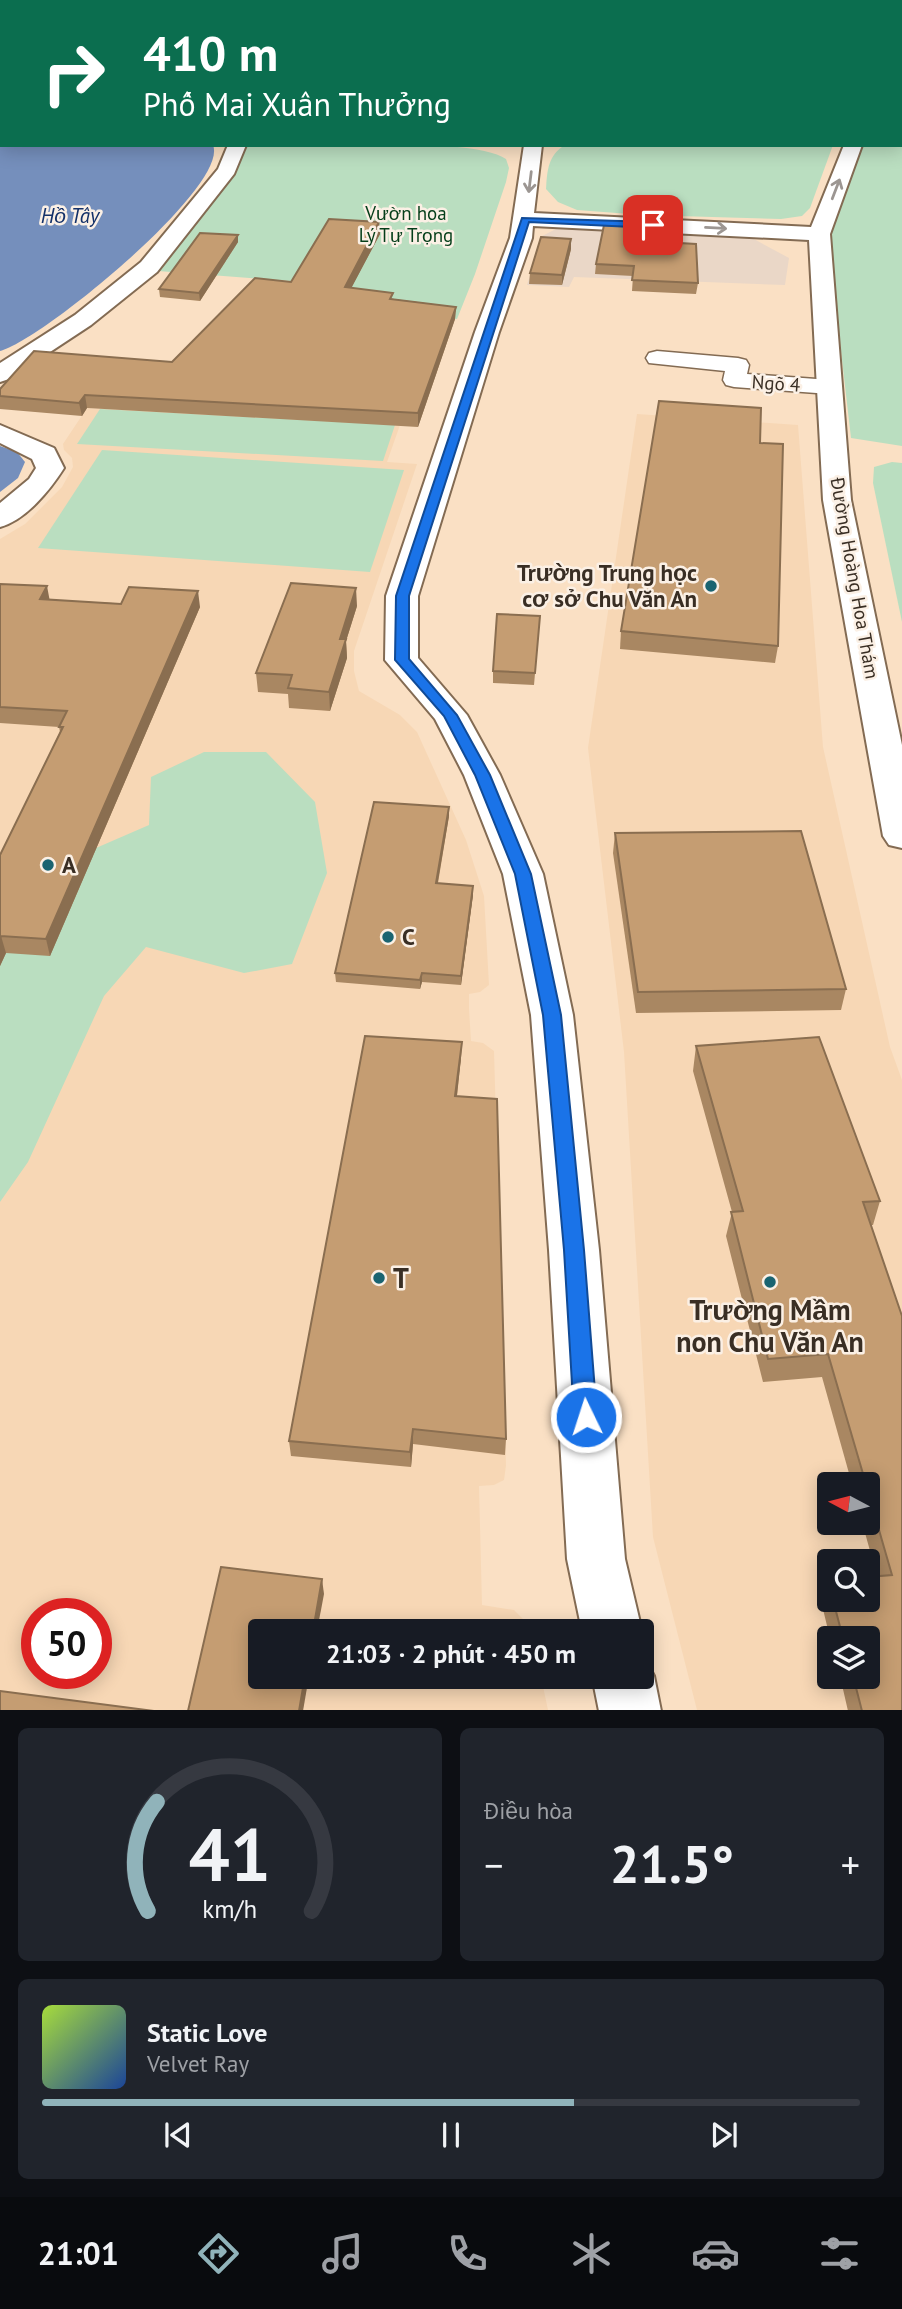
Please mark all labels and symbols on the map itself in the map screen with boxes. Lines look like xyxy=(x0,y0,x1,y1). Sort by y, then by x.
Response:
one-way arrow xyxy=(523,171,536,193)
one-way arrow xyxy=(831,179,843,201)
pin xyxy=(623,195,683,255)
park label: Vườn hoa Lý Tự Trọng xyxy=(359,201,453,247)
water label: Hồ Tây xyxy=(41,202,101,229)
one-way arrow xyxy=(704,221,727,234)
street label: Ngõ 4 xyxy=(751,369,801,397)
street label: Đường Hoàng Hoa Thám xyxy=(825,474,885,681)
place label: Trường Trung học cơ sở Chu Văn An xyxy=(517,558,697,613)
marker: Trường Trung học cơ sở Chu Văn An xyxy=(703,578,719,594)
place label: A xyxy=(62,850,76,879)
marker: A xyxy=(40,857,56,873)
place label: C xyxy=(402,922,415,951)
marker: C xyxy=(380,929,396,945)
place label: T xyxy=(393,1259,409,1296)
marker: T xyxy=(371,1270,387,1286)
marker: Trường Mầm non Chu Văn An xyxy=(762,1274,778,1290)
place label: Trường Mầm non Chu Văn An xyxy=(676,1291,864,1360)
position arrow xyxy=(549,1380,623,1454)
north arrow xyxy=(817,1472,880,1535)
speed limit sign: 50 xyxy=(21,1598,112,1689)

